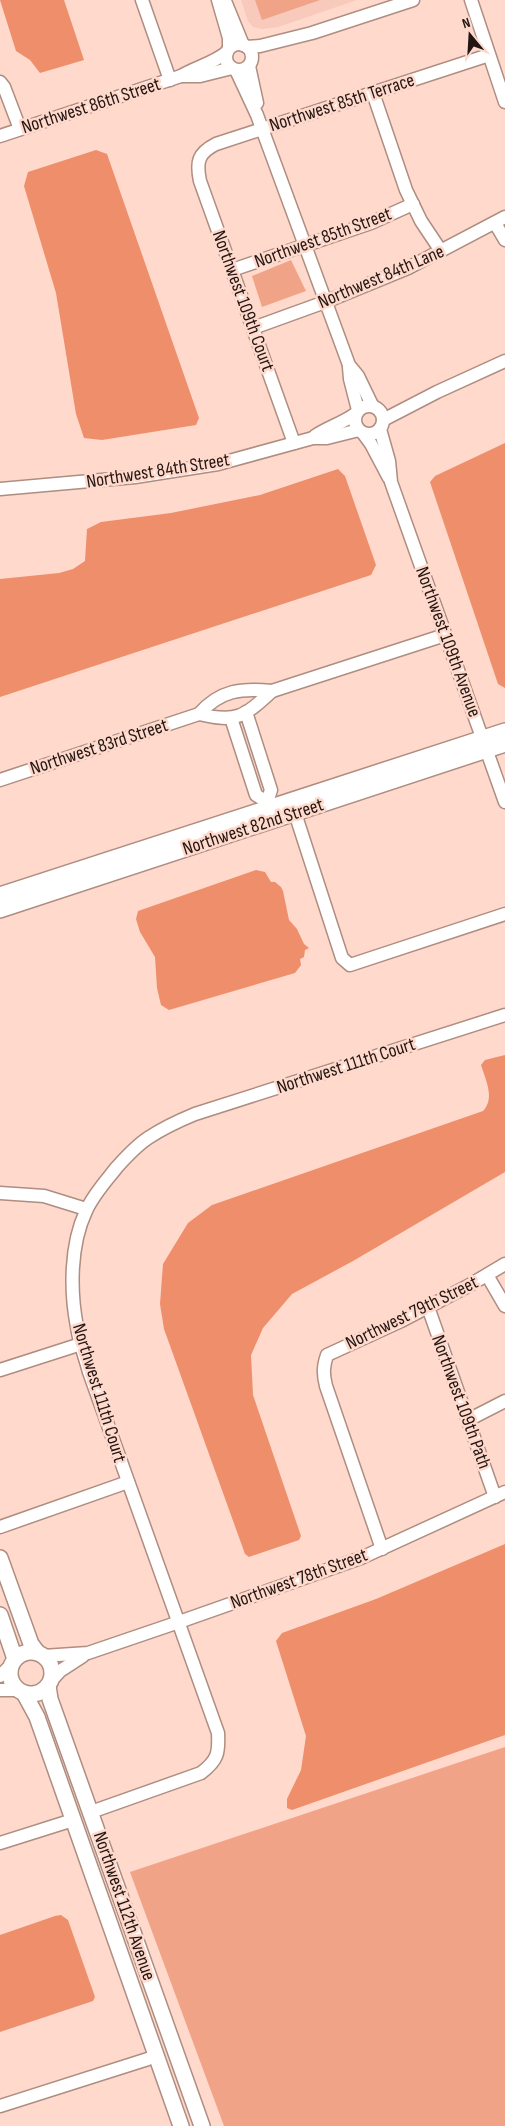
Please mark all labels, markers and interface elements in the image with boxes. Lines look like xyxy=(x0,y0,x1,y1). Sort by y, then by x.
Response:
north arrow xyxy=(445,10,495,60)
text: N xyxy=(460,14,472,32)
street label: Northwest 85th Terrace xyxy=(267,69,417,137)
street label: Northwest 86th Street xyxy=(19,73,164,139)
street label: Northwest 85th Street xyxy=(251,202,395,273)
street label: Northwest 109th Court xyxy=(207,228,279,375)
street label: Northwest 84th Lane xyxy=(314,240,448,314)
street label: Northwest 84th Street xyxy=(85,448,231,494)
street label: Northwest 109th Avenue xyxy=(410,564,486,720)
street label: Northwest 83rd Street xyxy=(27,714,171,780)
street label: Northwest 82nd Street xyxy=(180,793,326,861)
street label: Northwest 111th Court xyxy=(274,1033,418,1099)
street label: Northwest 79th Street xyxy=(342,1271,482,1355)
street label: Northwest 111th Court xyxy=(67,1321,131,1465)
street label: Northwest 109th Path xyxy=(426,1332,496,1472)
street label: Northwest 78th Street xyxy=(227,1544,371,1614)
street label: Northwest 112th Avenue xyxy=(88,1829,160,1983)

